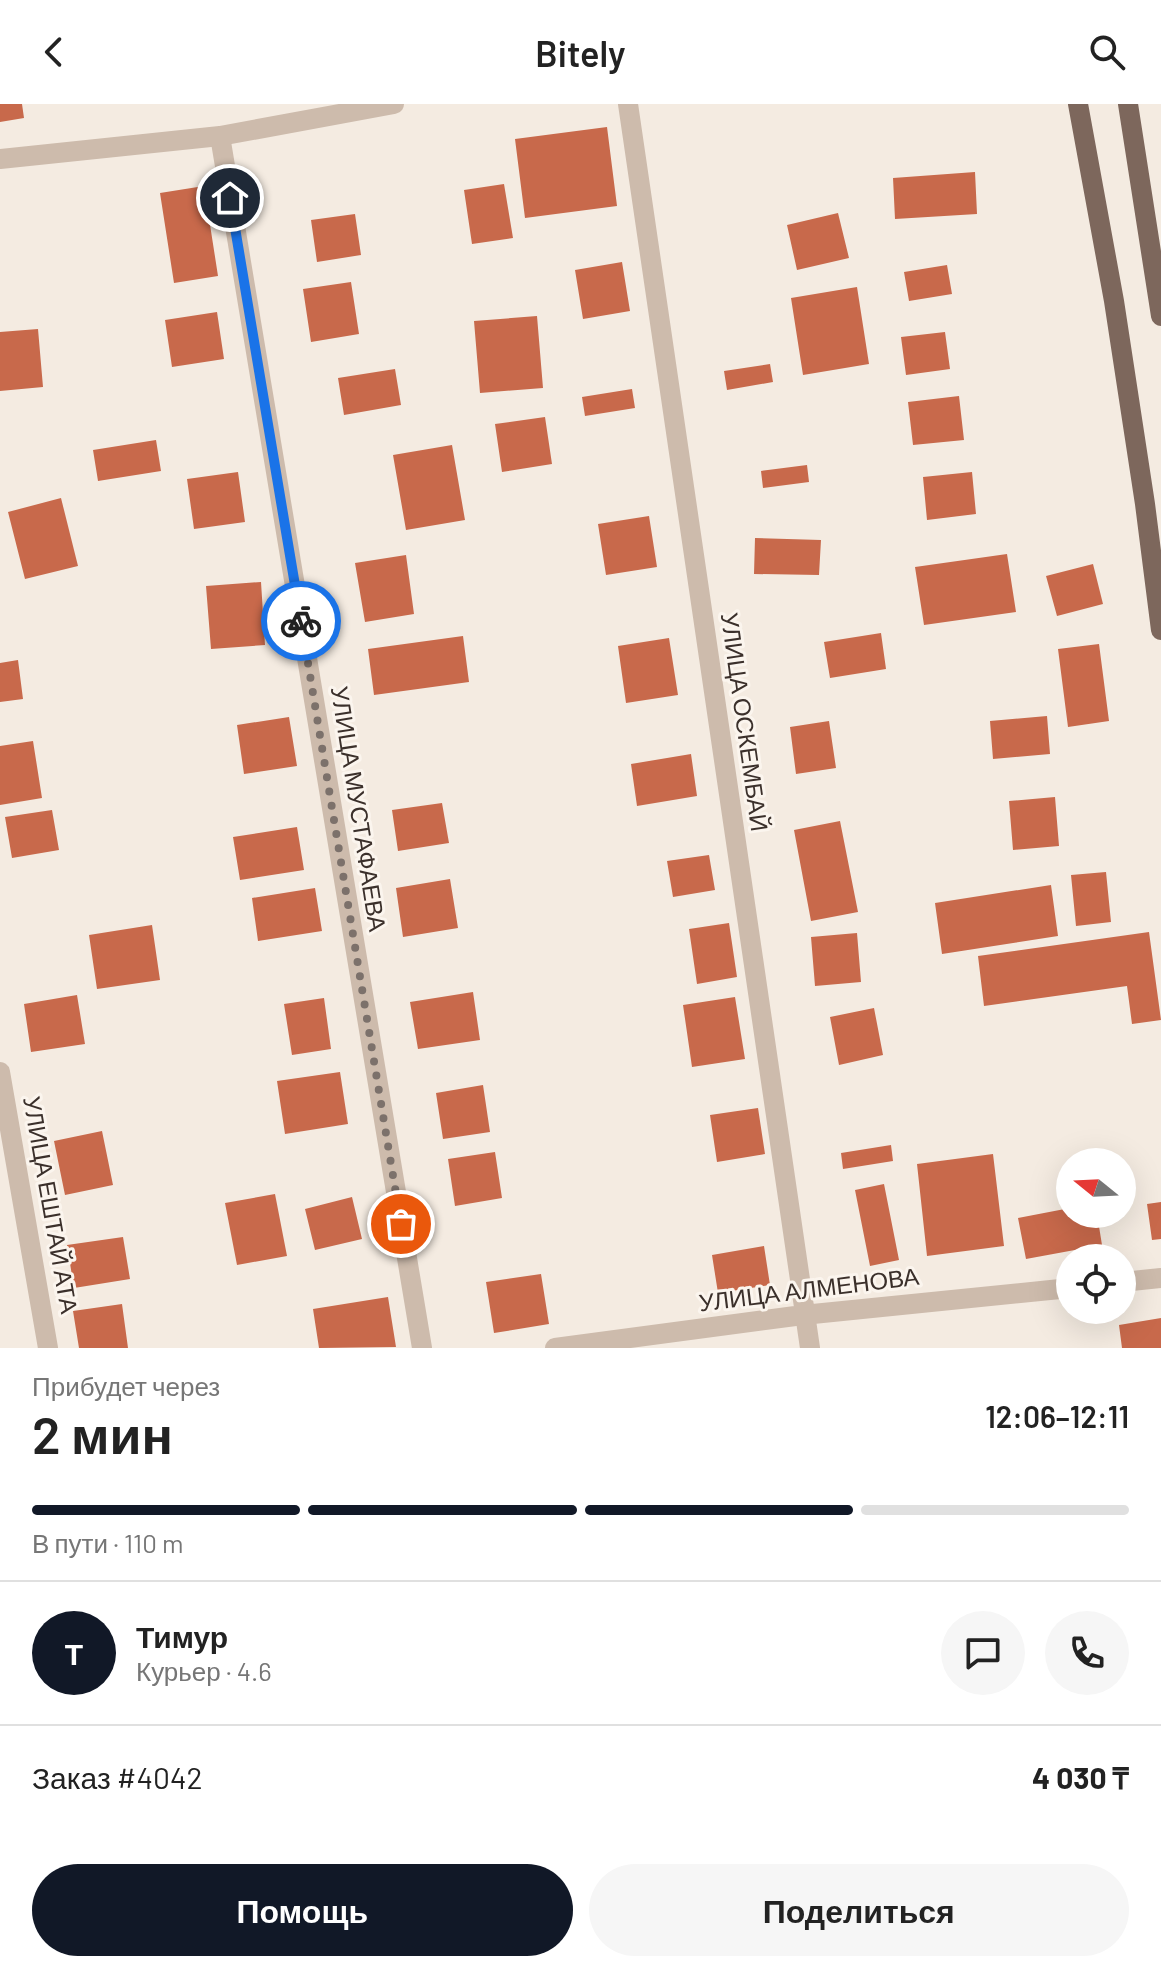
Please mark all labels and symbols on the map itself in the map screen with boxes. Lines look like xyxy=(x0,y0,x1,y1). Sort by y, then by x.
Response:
pin xyxy=(196,164,264,232)
courier xyxy=(261,581,341,661)
street label: УЛИЦА ОСКЕМБАЙ xyxy=(716,611,775,833)
street label: УЛИЦА МУСТАФАЕВА xyxy=(326,684,393,933)
street label: УЛИЦА ЕШТАЙ АТА xyxy=(18,1094,85,1316)
north arrow xyxy=(1056,1148,1136,1228)
pin xyxy=(367,1190,435,1258)
street label: УЛИЦА АЛМЕНОВА xyxy=(697,1261,921,1316)

